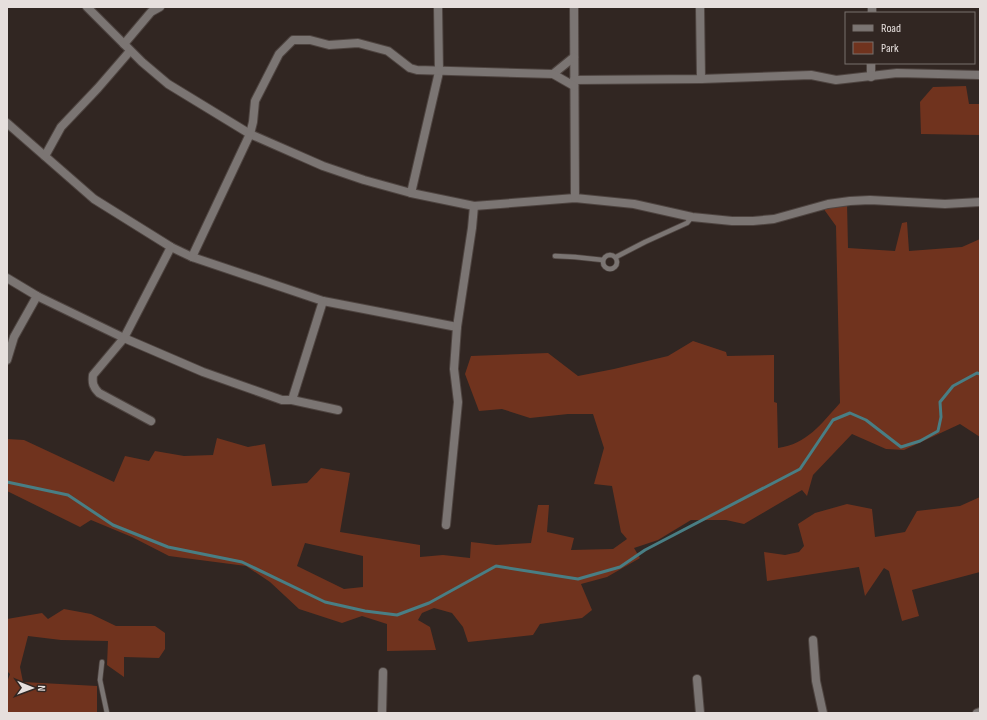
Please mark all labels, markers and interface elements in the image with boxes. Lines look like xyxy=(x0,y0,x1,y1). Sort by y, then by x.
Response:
legend xyxy=(845,12,975,64)
text: Road xyxy=(881,21,901,36)
text: Park xyxy=(881,41,899,56)
north arrow xyxy=(12,668,52,708)
text: N xyxy=(35,685,48,691)

